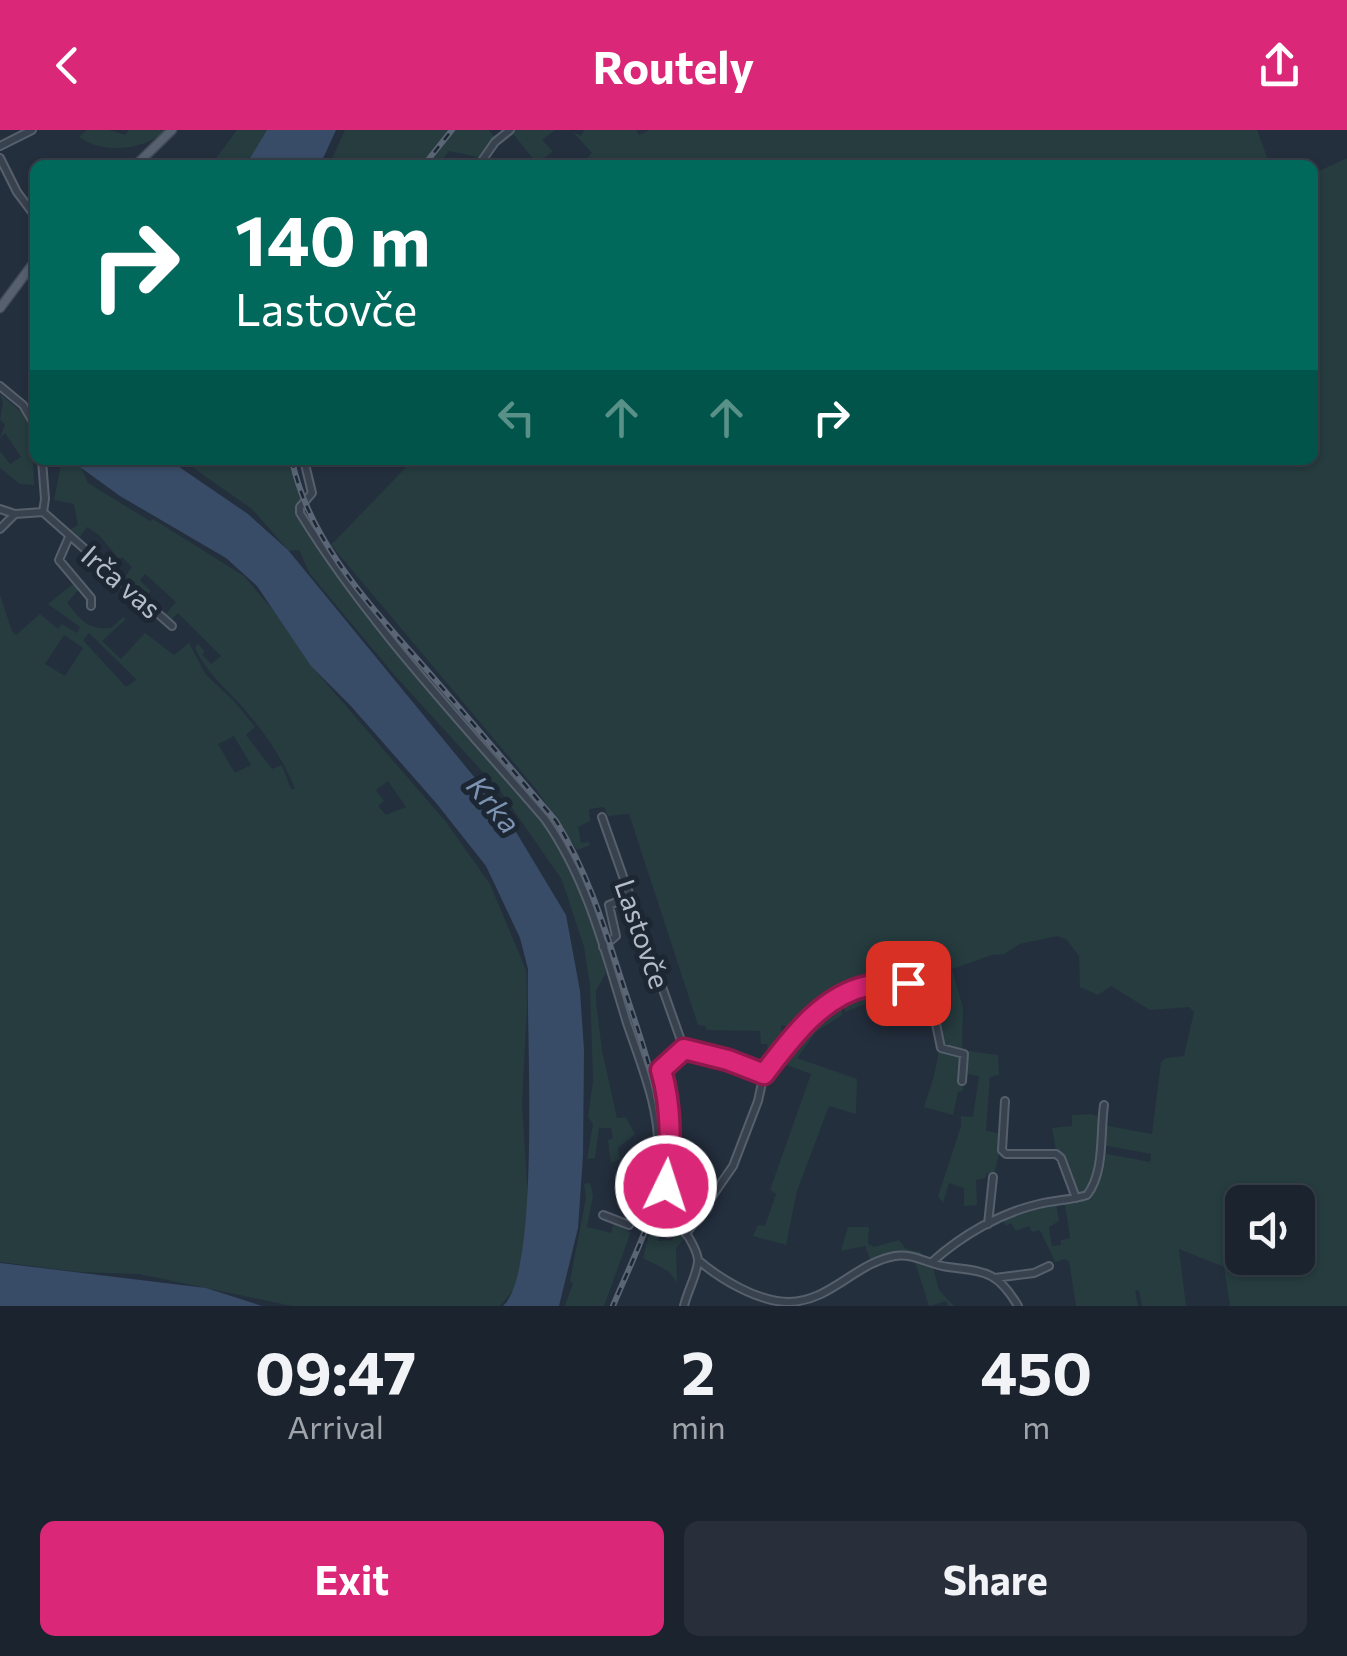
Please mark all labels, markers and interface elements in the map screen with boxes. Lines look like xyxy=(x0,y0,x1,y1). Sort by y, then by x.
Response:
icon: back xyxy=(40,38,95,93)
text: Routely xyxy=(593,38,754,93)
icon: share xyxy=(1252,38,1307,93)
text: 140 m xyxy=(235,195,431,280)
icon: right xyxy=(70,200,200,330)
text: Lastovče xyxy=(235,280,417,335)
icon: left xyxy=(489,390,544,445)
icon: ahead xyxy=(594,390,649,445)
icon: ahead xyxy=(699,390,754,445)
icon: right xyxy=(804,390,859,445)
street label: Irča vas xyxy=(75,538,168,625)
water label: Krka xyxy=(460,767,530,840)
street label: Lastovče xyxy=(608,875,677,993)
pin xyxy=(866,941,951,1026)
icon: arrive xyxy=(881,956,936,1011)
position arrow xyxy=(614,1134,718,1238)
map controls xyxy=(1225,1185,1315,1275)
button: sound xyxy=(1225,1185,1315,1275)
text: 09:47 xyxy=(255,1334,416,1407)
text: 2 xyxy=(681,1334,715,1407)
text: 450 xyxy=(980,1334,1092,1407)
text: Arrival xyxy=(287,1406,384,1446)
text: min xyxy=(671,1406,726,1446)
text: m xyxy=(1022,1406,1050,1446)
button: Exit xyxy=(40,1521,664,1636)
button: Share xyxy=(684,1521,1307,1636)

